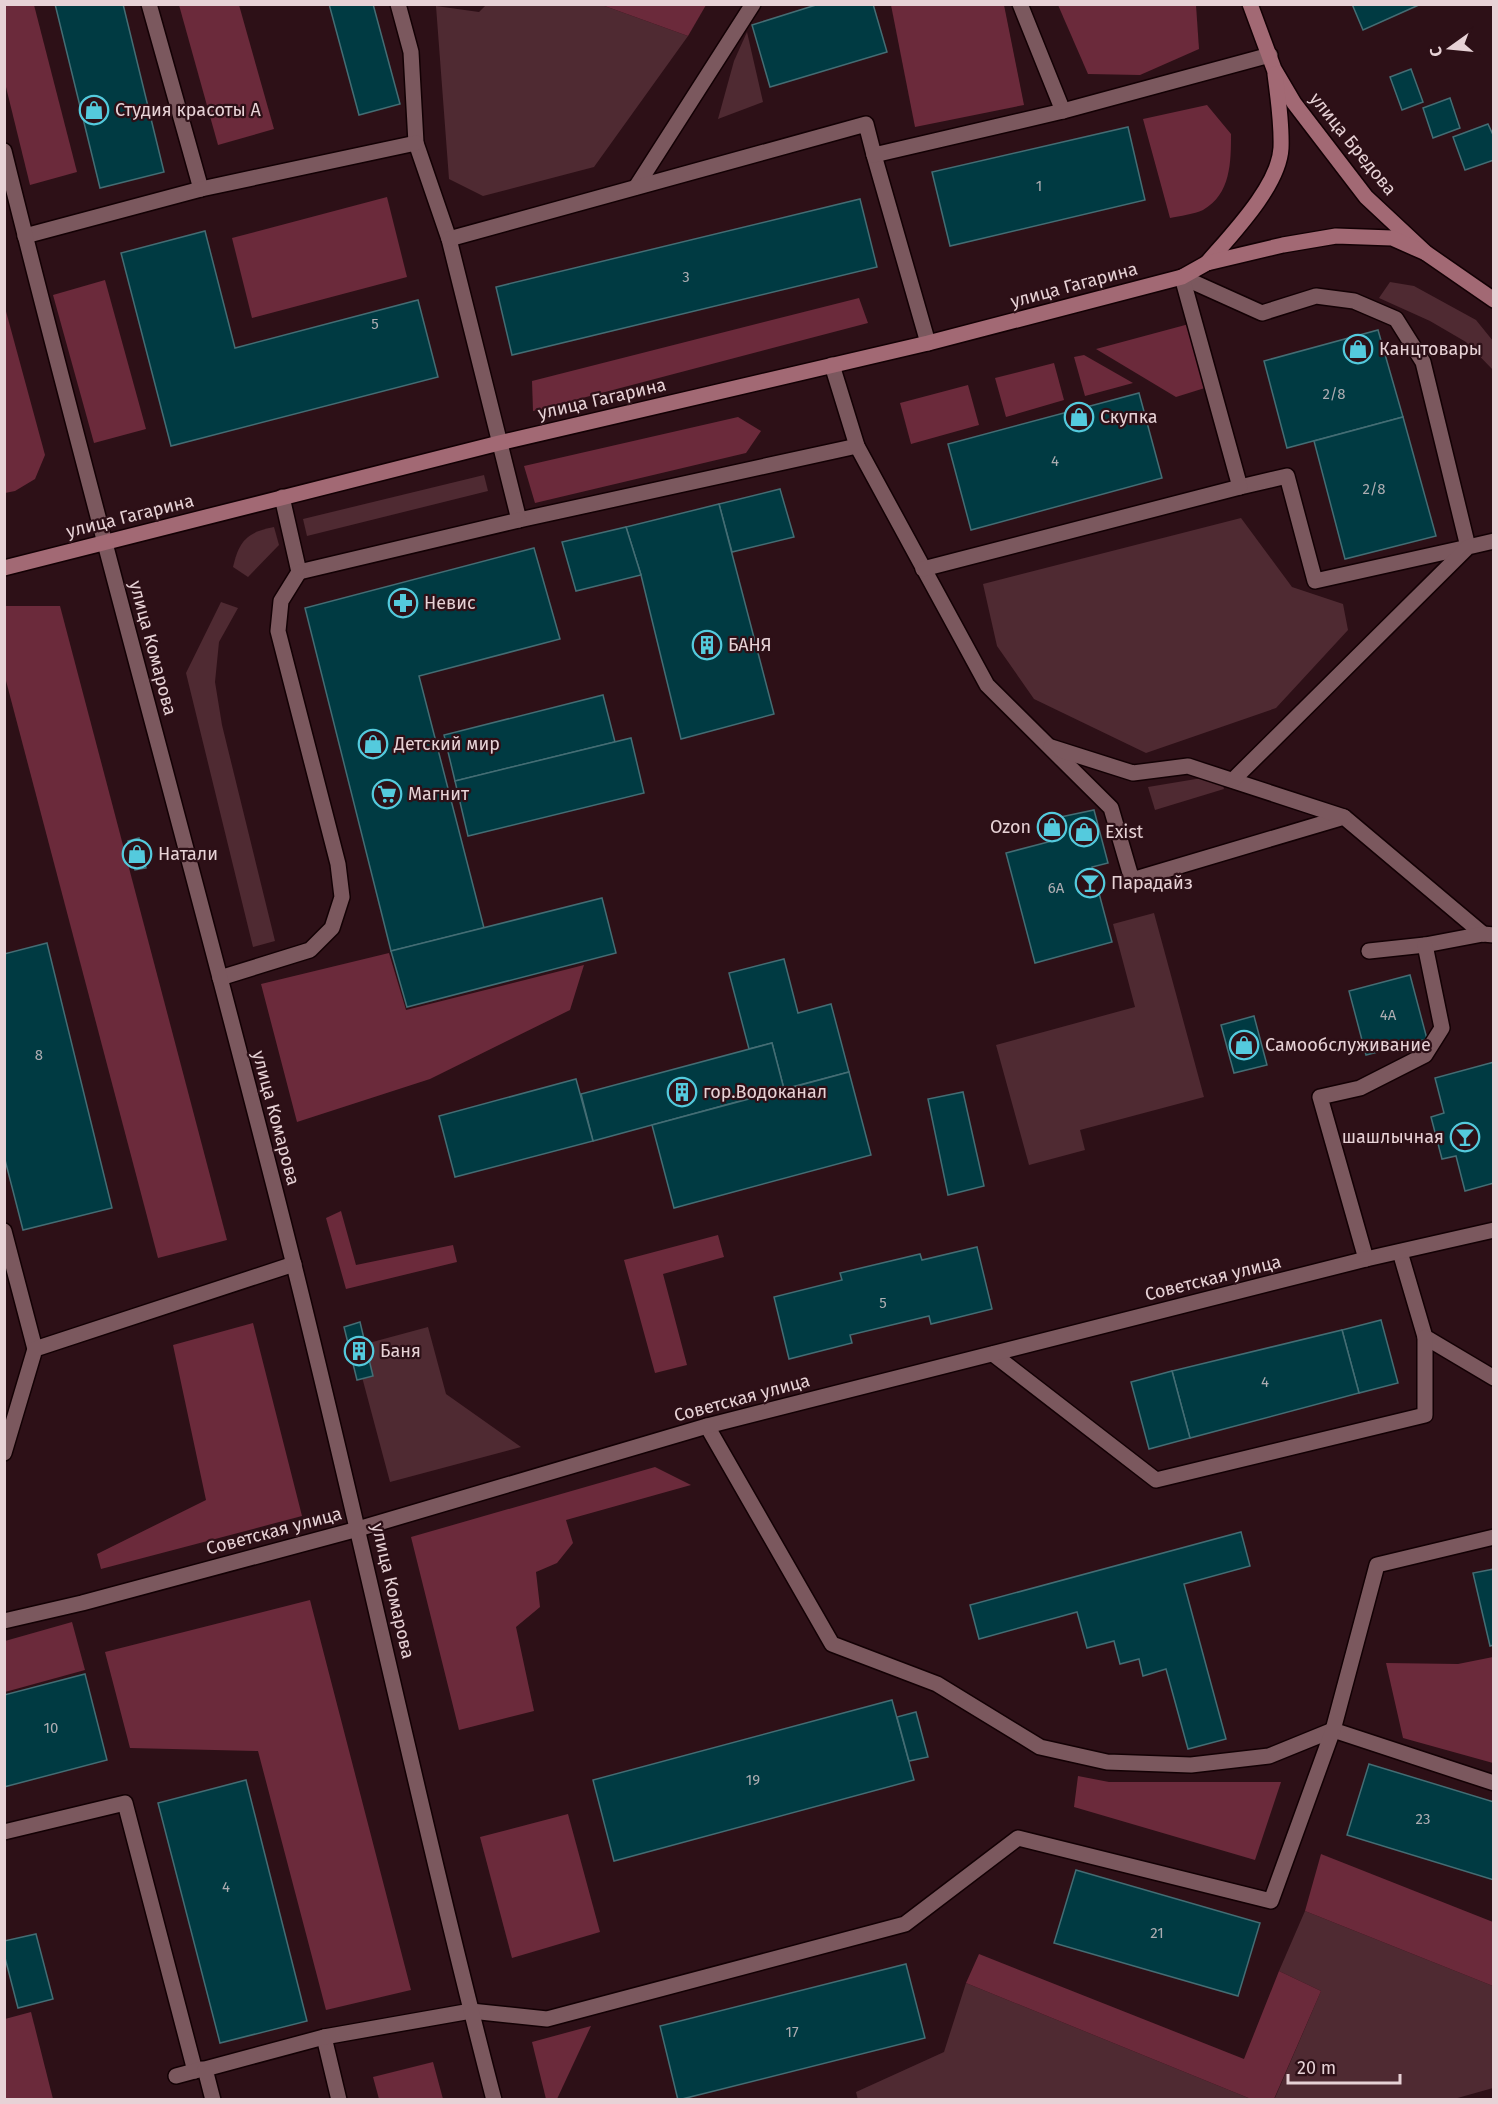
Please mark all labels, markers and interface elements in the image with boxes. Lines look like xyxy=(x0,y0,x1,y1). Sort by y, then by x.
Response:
north arrow xyxy=(1420,18,1480,78)
text: С xyxy=(1425,44,1446,59)
street label: улица Бредова xyxy=(1305,88,1401,200)
shop icon: Студия красоты А xyxy=(78,94,110,126)
place label: Студия красоты А xyxy=(115,99,262,121)
house number: 1 xyxy=(1036,177,1042,195)
street label: улица Гагарина xyxy=(1008,257,1140,313)
house number: 3 xyxy=(682,268,690,286)
house number: 5 xyxy=(371,315,379,333)
shop icon: Канцтовары xyxy=(1342,333,1374,365)
place label: Канцтовары xyxy=(1379,338,1482,360)
street label: улица Гагарина xyxy=(536,374,668,424)
house number: 2/8 xyxy=(1322,385,1346,403)
shop icon: Скупка xyxy=(1063,401,1095,433)
place label: Скупка xyxy=(1100,406,1158,428)
house number: 4 xyxy=(1051,452,1059,470)
house number: 2/8 xyxy=(1362,480,1386,498)
street label: улица Гагарина xyxy=(64,490,196,542)
street label: улица Комарова xyxy=(124,578,182,718)
pharmacy icon: Невис xyxy=(387,587,419,619)
place label: Невис xyxy=(424,592,476,614)
building icon: БАНЯ xyxy=(691,629,723,661)
place label: БАНЯ xyxy=(728,634,772,656)
shop icon: Детский мир xyxy=(357,728,389,760)
place label: Детский мир xyxy=(393,733,500,755)
supermarket icon: Магнит xyxy=(371,778,403,810)
place label: Магнит xyxy=(408,783,470,805)
shop icon: Ozon xyxy=(1036,811,1068,843)
place label: Ozon xyxy=(990,816,1031,838)
shop icon: Exist xyxy=(1068,816,1100,848)
place label: Exist xyxy=(1105,821,1144,843)
shop icon: Натали xyxy=(121,838,153,870)
place label: Натали xyxy=(158,843,218,865)
bar icon: Парадайз xyxy=(1074,867,1106,899)
place label: Парадайз xyxy=(1111,872,1193,894)
house number: 6А xyxy=(1048,879,1065,897)
house number: 4А xyxy=(1380,1006,1397,1024)
shop icon: Самообслуживание xyxy=(1228,1029,1260,1061)
place label: Самообслуживание xyxy=(1265,1034,1431,1056)
house number: 8 xyxy=(35,1046,43,1064)
street label: улица Комарова xyxy=(247,1048,305,1188)
building icon: гор.Водоканал xyxy=(666,1076,698,1108)
place label: гор.Водоканал xyxy=(703,1081,827,1103)
bar icon: шашлычная xyxy=(1449,1121,1481,1153)
place label: шашлычная xyxy=(1342,1126,1444,1148)
street label: Советская улица xyxy=(1143,1250,1283,1306)
house number: 5 xyxy=(879,1294,887,1312)
building icon: Баня xyxy=(343,1335,375,1367)
place label: Баня xyxy=(380,1340,421,1362)
street label: Советская улица xyxy=(672,1369,812,1427)
house number: 4 xyxy=(1261,1373,1269,1391)
street label: Советская улица xyxy=(204,1502,344,1560)
street label: улица Комарова xyxy=(367,1521,419,1661)
house number: 10 xyxy=(44,1719,58,1737)
house number: 19 xyxy=(746,1771,760,1789)
house number: 23 xyxy=(1416,1810,1430,1828)
house number: 4 xyxy=(222,1878,230,1896)
house number: 21 xyxy=(1150,1924,1164,1942)
house number: 17 xyxy=(785,2023,799,2041)
scale bar xyxy=(1288,2047,1400,2085)
text: 20 m xyxy=(1297,2057,1336,2079)

